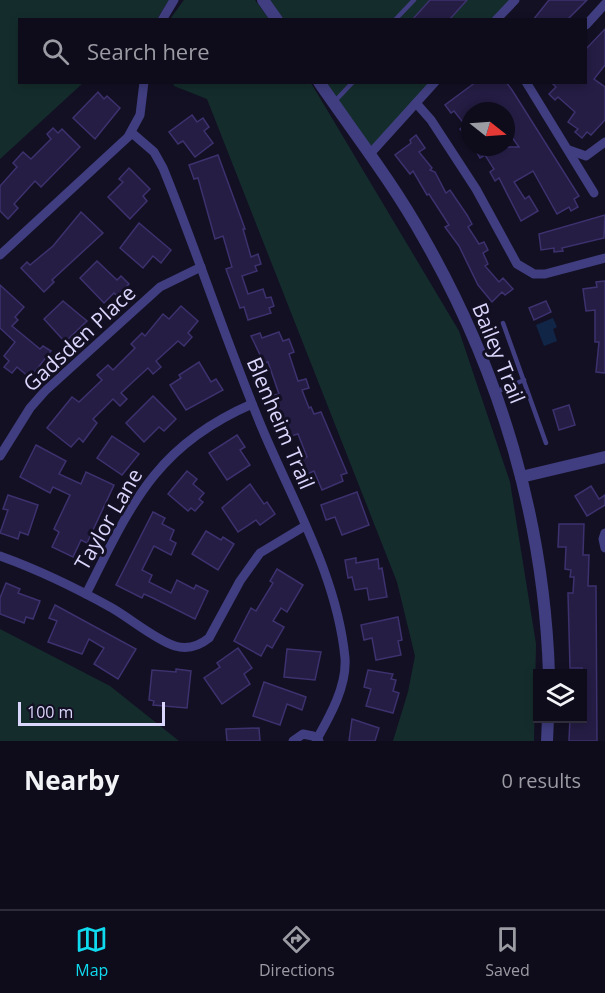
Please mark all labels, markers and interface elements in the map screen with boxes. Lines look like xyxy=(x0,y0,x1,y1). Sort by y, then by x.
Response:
search box xyxy=(18,18,587,84)
icon: search xyxy=(39,35,72,68)
text: Search here xyxy=(87,36,210,66)
north arrow xyxy=(461,102,515,156)
street label: Gadsden Place xyxy=(17,279,141,397)
street label: Bailey Trail xyxy=(466,299,532,407)
street label: Blenheim Trail xyxy=(241,353,321,493)
street label: Taylor Lane xyxy=(68,463,148,575)
map controls xyxy=(533,669,587,723)
button: layers xyxy=(533,669,587,723)
scale bar xyxy=(18,699,165,726)
text: 100 m xyxy=(27,701,73,723)
text: Nearby xyxy=(24,762,119,798)
text: 0 results xyxy=(501,767,581,794)
tab: Map xyxy=(75,923,108,981)
tab: Directions xyxy=(259,923,335,981)
tab: Saved xyxy=(485,923,530,981)

